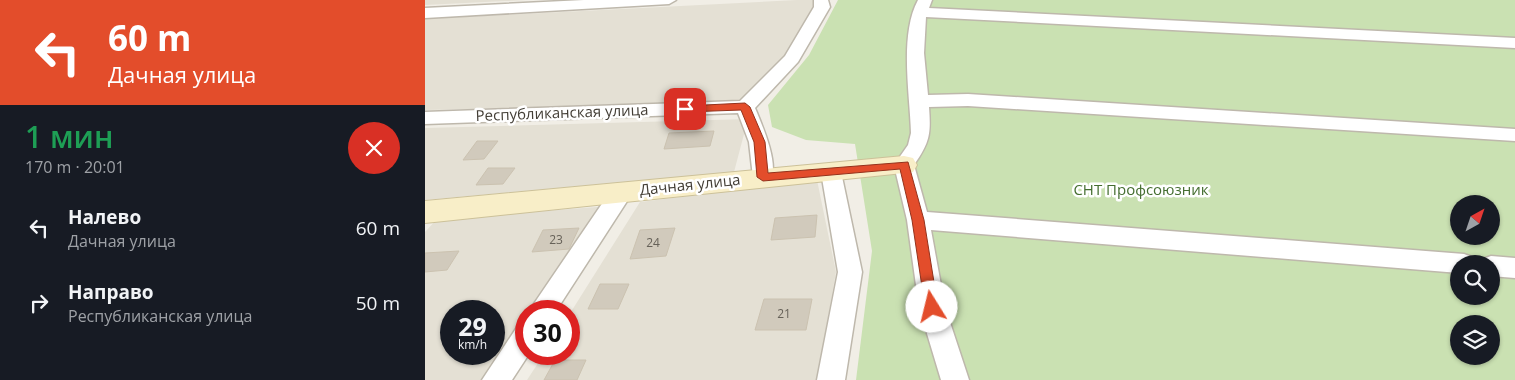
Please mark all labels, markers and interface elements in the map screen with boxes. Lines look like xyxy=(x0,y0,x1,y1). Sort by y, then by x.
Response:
text: 60 m xyxy=(108,14,191,61)
icon: left xyxy=(25,20,90,85)
text: Дачная улица xyxy=(108,59,256,89)
pin xyxy=(664,88,706,130)
icon: arrive xyxy=(671,95,699,123)
street label: Республиканская улица xyxy=(475,99,649,125)
text: 1 мин xyxy=(25,116,113,157)
button: close xyxy=(348,122,400,174)
text: 170 m · 20:01 xyxy=(25,156,125,178)
street label: Дачная улица xyxy=(639,169,741,199)
park label: СНТ Профсоюзник xyxy=(1073,179,1209,199)
north arrow xyxy=(1450,195,1500,245)
map controls xyxy=(1450,195,1500,365)
text: Налево xyxy=(68,204,141,230)
icon: left xyxy=(25,214,53,242)
text: 60 m xyxy=(356,215,400,241)
text: Дачная улица xyxy=(68,230,176,252)
house number: 23 xyxy=(549,231,563,248)
house number: 24 xyxy=(646,234,660,251)
button: search xyxy=(1450,255,1500,305)
text: Направо xyxy=(68,279,154,305)
position arrow xyxy=(905,280,957,332)
icon: right xyxy=(25,289,53,317)
text: 50 m xyxy=(356,290,400,316)
speed limit sign: 30 xyxy=(515,300,580,365)
text: Республиканская улица xyxy=(68,305,252,327)
house number: 21 xyxy=(777,305,791,322)
text: 29 xyxy=(458,309,487,343)
button: layers xyxy=(1450,315,1500,365)
text: km/h xyxy=(458,336,487,353)

